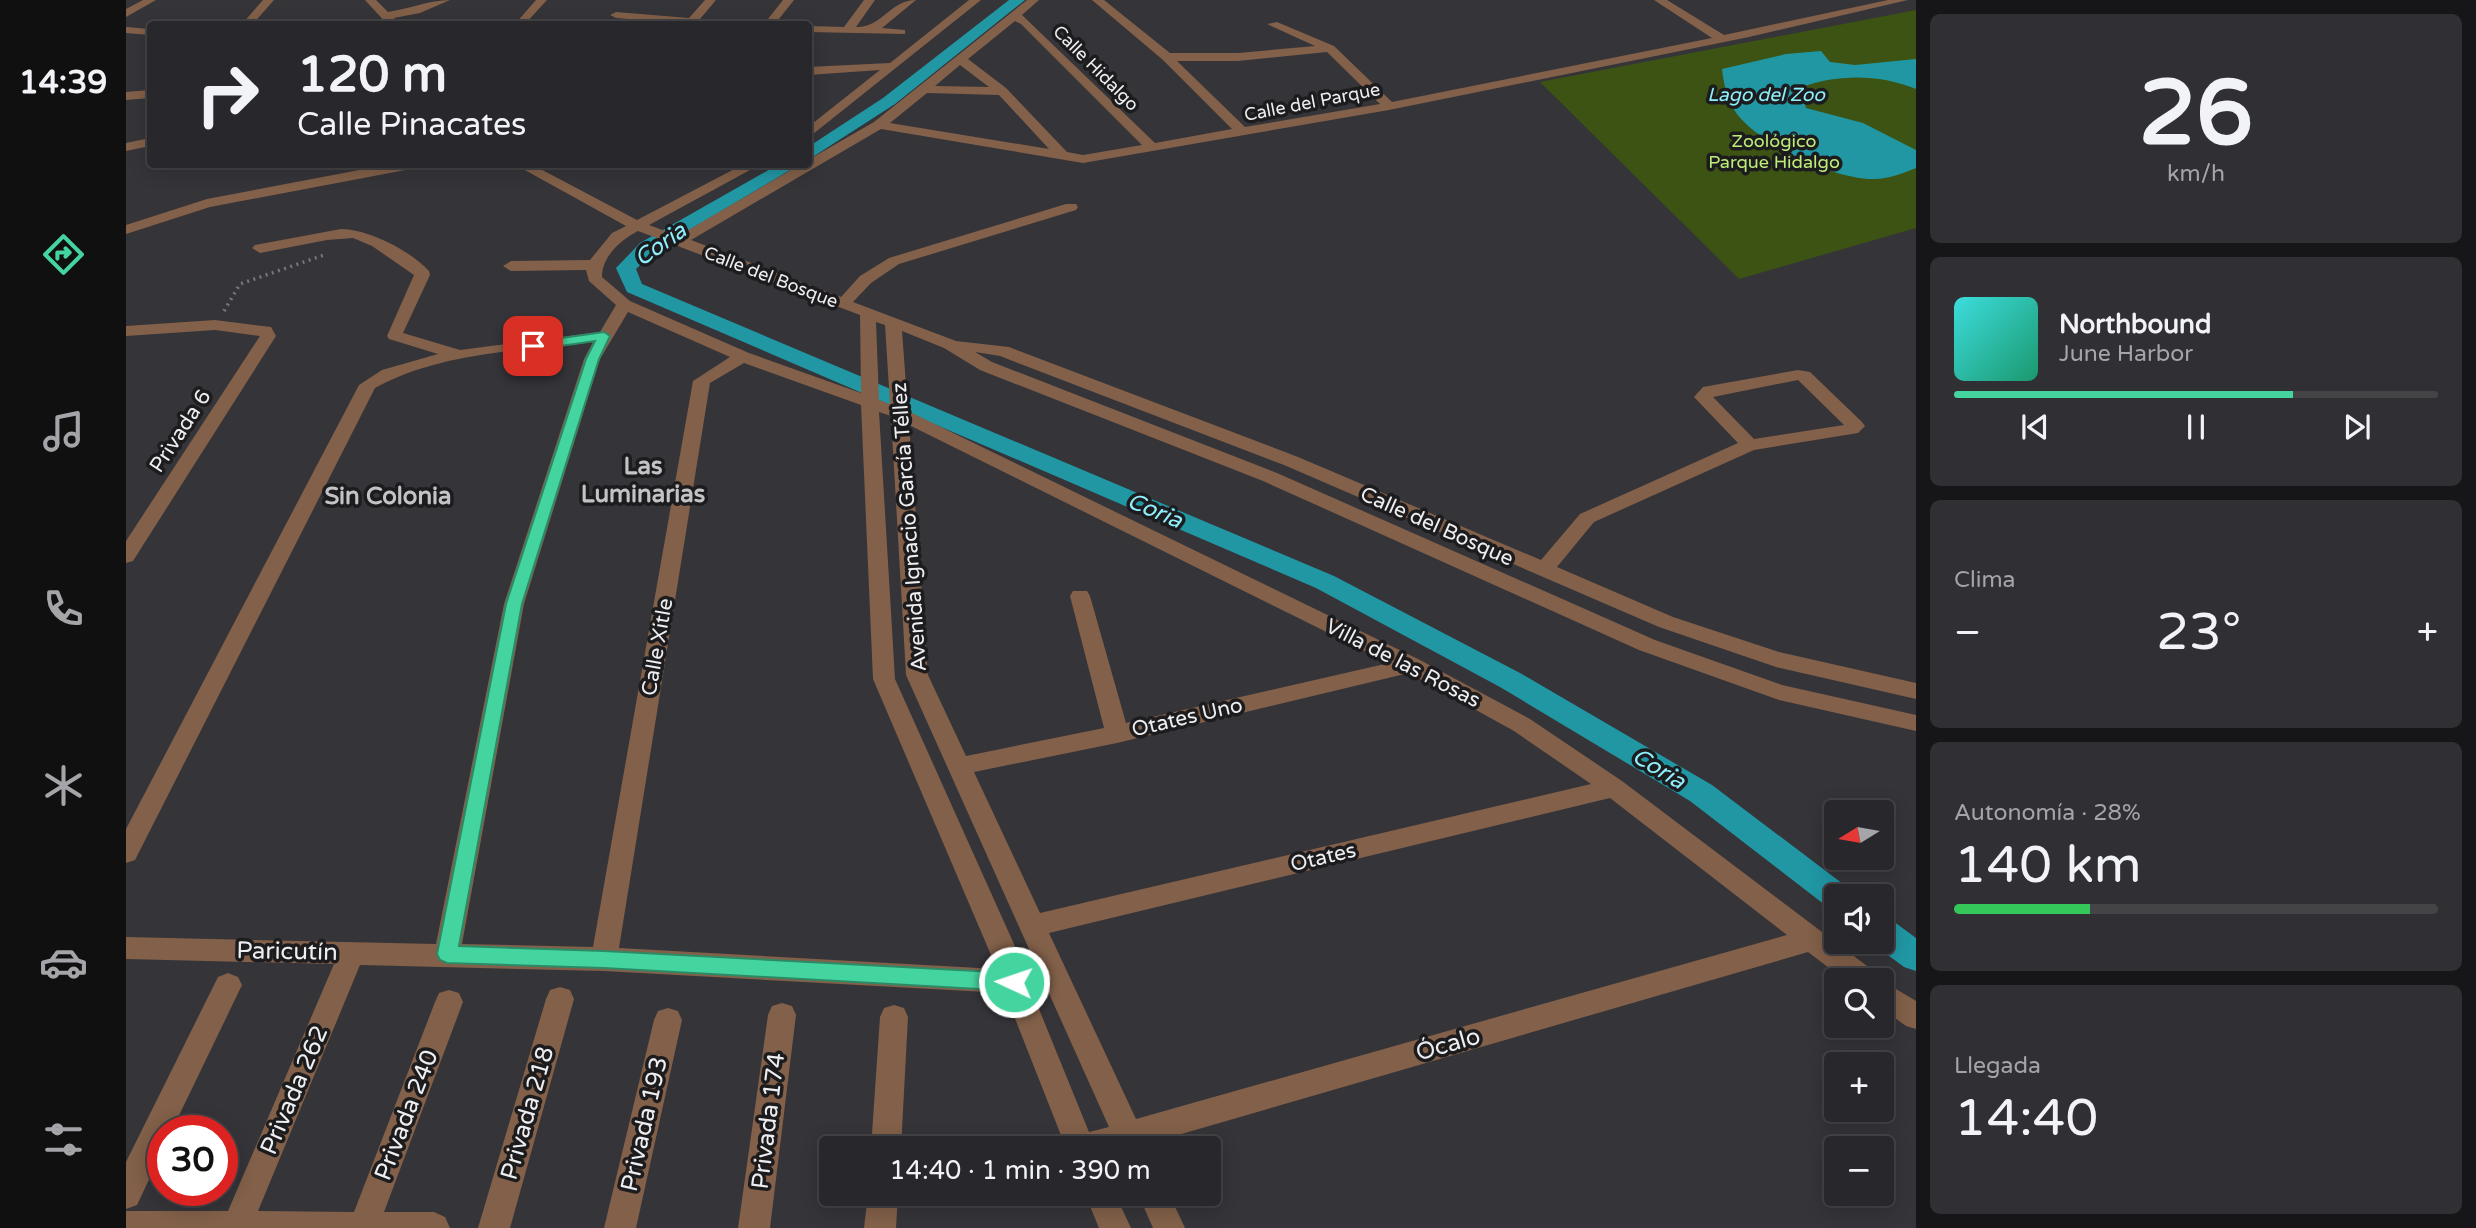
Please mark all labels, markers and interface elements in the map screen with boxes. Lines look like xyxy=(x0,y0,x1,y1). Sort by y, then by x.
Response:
street label: Calle Hidalgo xyxy=(1048,20,1144,116)
text: 120 m xyxy=(297,46,447,105)
icon: right xyxy=(182,49,273,140)
text: 26 xyxy=(2139,59,2253,169)
text: 14:39 xyxy=(19,64,107,102)
street label: Calle del Parque xyxy=(1242,78,1382,126)
water label: Lago del Zoo xyxy=(1707,84,1826,106)
text: Calle Pinacates xyxy=(297,106,526,144)
park label: Zoológico Parque Hidalgo xyxy=(1708,130,1840,173)
text: km/h xyxy=(2167,160,2225,188)
water label: Coria xyxy=(629,216,693,273)
icon: directions xyxy=(39,230,88,279)
street label: Calle del Bosque xyxy=(701,241,841,313)
text: Northbound xyxy=(2059,309,2211,340)
pin xyxy=(503,316,563,376)
icon: arrive xyxy=(514,327,552,365)
text: June Harbor xyxy=(2059,340,2193,368)
street label: Avenida Ignacio García Téllez xyxy=(887,382,932,672)
street label: Privada 6 xyxy=(144,385,216,477)
icon: music xyxy=(39,407,88,456)
icon: previous xyxy=(2016,408,2054,446)
icon: pause xyxy=(2177,408,2215,446)
icon: next xyxy=(2338,408,2376,446)
district label: Las Luminarias xyxy=(581,452,705,509)
street label: Calle del Bosque xyxy=(1356,481,1517,572)
district label: Sin Colonia xyxy=(325,482,451,511)
water label: Coria xyxy=(1123,487,1187,535)
text: Clima xyxy=(1954,566,2015,594)
icon: phone xyxy=(39,584,88,633)
street label: Calle Xitle xyxy=(637,596,678,698)
text: 23° xyxy=(2156,601,2241,664)
text: − xyxy=(1954,610,1981,656)
text: + xyxy=(2417,610,2438,656)
street label: Villa de las Rosas xyxy=(1321,614,1484,713)
street label: Otates Uno xyxy=(1129,693,1245,742)
water label: Coria xyxy=(1627,742,1691,796)
icon: climate xyxy=(39,761,88,810)
text: Autonomía · 28% xyxy=(1954,799,2141,827)
north arrow xyxy=(1824,800,1894,870)
map controls xyxy=(1824,800,1894,1206)
text: 140 km xyxy=(1954,834,2142,897)
street label: Otates xyxy=(1288,838,1358,877)
button: sound xyxy=(1824,884,1894,954)
street label: Paricutín xyxy=(236,936,338,967)
icon: car xyxy=(39,938,88,987)
position arrow xyxy=(977,945,1051,1019)
button: search xyxy=(1824,968,1894,1038)
street label: Privada 262 xyxy=(254,1021,335,1159)
street label: Ócalo xyxy=(1412,1021,1484,1067)
street label: Privada 218 xyxy=(495,1043,560,1183)
street label: Privada 240 xyxy=(368,1046,445,1184)
street label: Privada 174 xyxy=(746,1051,791,1191)
button: + xyxy=(1824,1052,1894,1122)
text: Llegada xyxy=(1954,1052,2041,1080)
street label: Privada 193 xyxy=(615,1054,674,1194)
text: 14:40 xyxy=(1954,1087,2098,1150)
icon: filters xyxy=(39,1115,88,1164)
speed limit sign: 30 xyxy=(147,1115,238,1206)
button: − xyxy=(1824,1136,1894,1206)
text: 14:40 · 1 min · 390 m xyxy=(889,1155,1151,1186)

